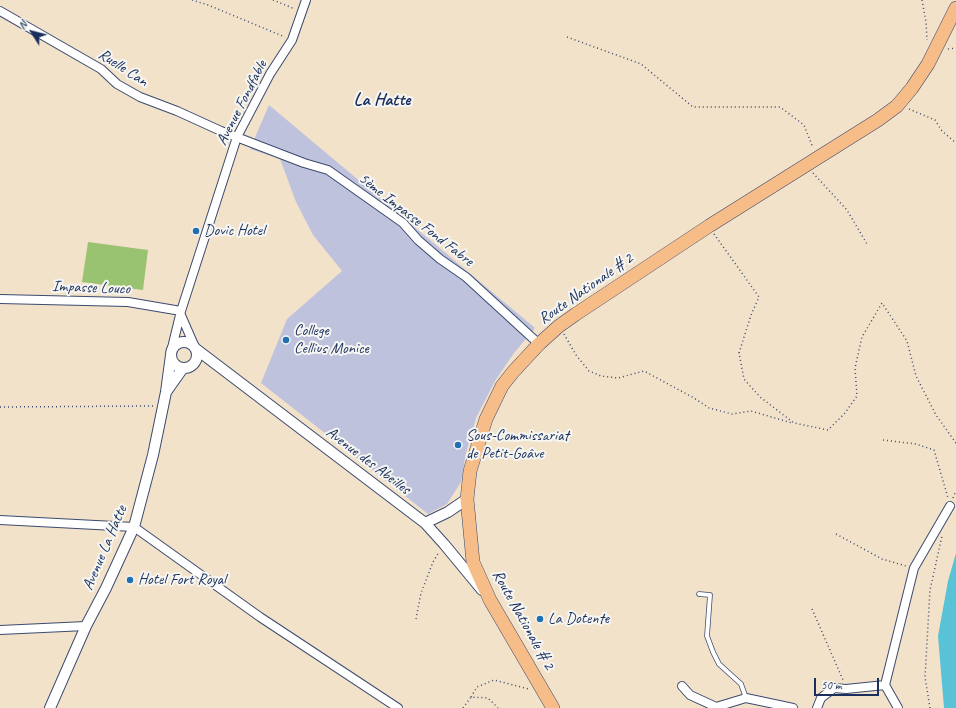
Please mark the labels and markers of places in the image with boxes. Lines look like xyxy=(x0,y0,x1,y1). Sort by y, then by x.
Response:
place label: Dovic Hotel xyxy=(204,221,265,241)
marker: Dovic Hotel xyxy=(191,226,201,236)
place label: College Cellius Monice xyxy=(294,321,369,359)
marker: College Cellius Monice xyxy=(281,335,291,345)
place label: Sous-Commissariat de Petit-Goâve xyxy=(466,426,569,464)
marker: Sous-Commissariat de Petit-Goâve xyxy=(453,440,463,450)
place label: Hotel Fort Royal xyxy=(138,570,226,590)
marker: Hotel Fort Royal xyxy=(125,575,135,585)
place label: La Dotente xyxy=(548,609,609,629)
marker: La Dotente xyxy=(535,614,545,624)

